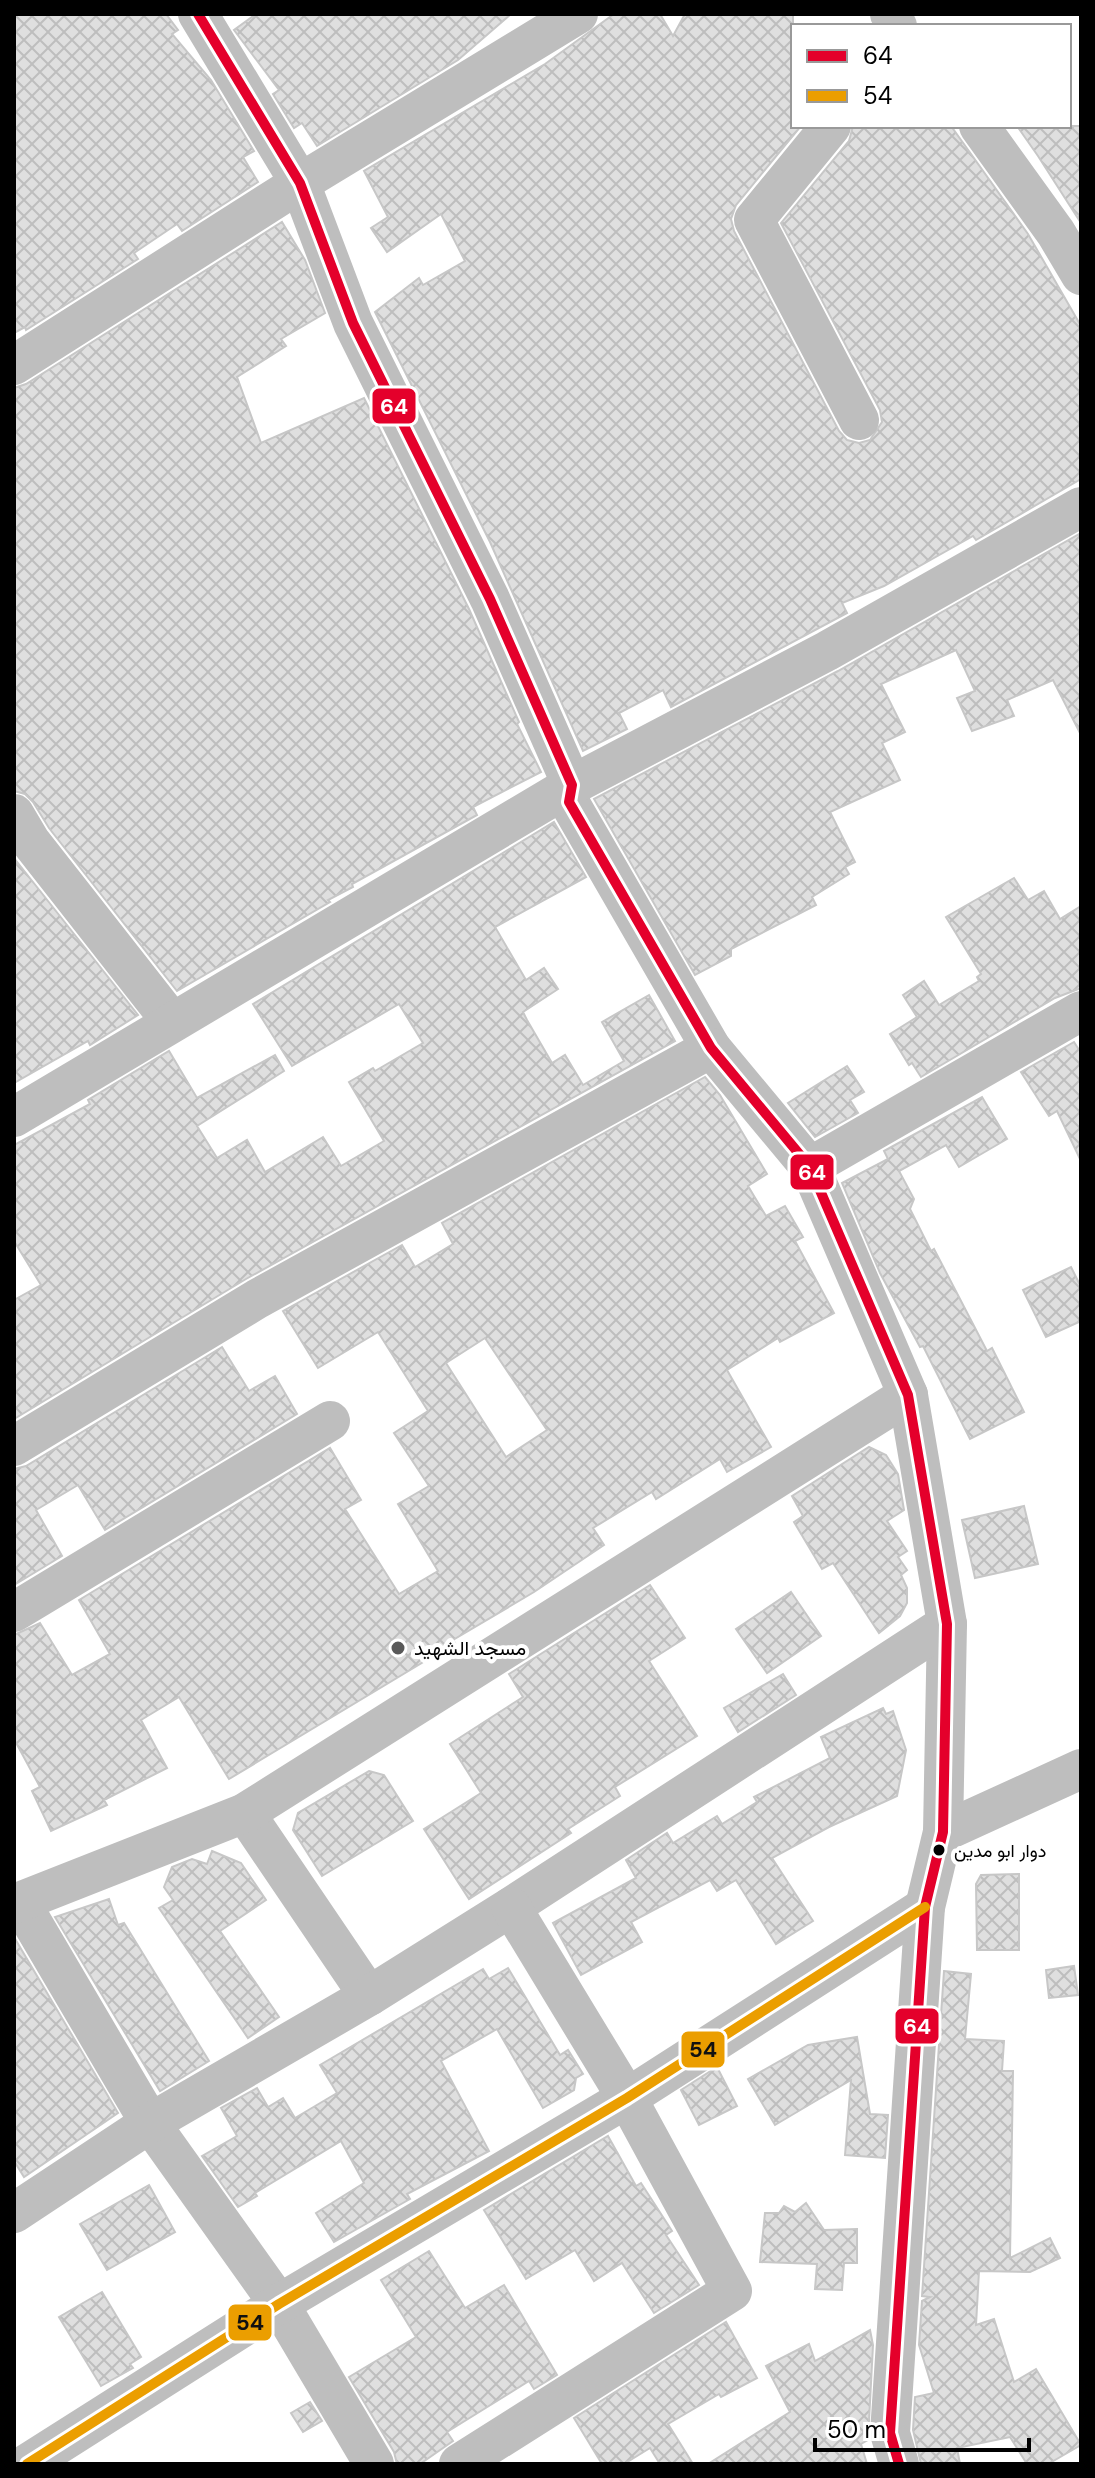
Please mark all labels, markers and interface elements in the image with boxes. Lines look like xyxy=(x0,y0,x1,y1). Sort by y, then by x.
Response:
legend xyxy=(791,24,1071,128)
text: 64 xyxy=(863,40,893,71)
text: 54 xyxy=(863,80,892,111)
line badge: 64 xyxy=(371,387,417,425)
text: 64 xyxy=(380,392,408,421)
line badge: 64 xyxy=(789,1153,835,1191)
text: 64 xyxy=(798,1158,826,1187)
place label: مسجد الشهيد xyxy=(414,1635,526,1661)
marker: مسجد الشهيد xyxy=(389,1639,407,1657)
place label: دوار ابو مدين xyxy=(954,1839,1046,1863)
marker: دوار ابو مدين xyxy=(931,1842,947,1858)
line badge: 64 xyxy=(894,2007,940,2045)
text: 64 xyxy=(903,2012,931,2041)
line badge: 54 xyxy=(680,2030,726,2069)
text: 54 xyxy=(689,2035,717,2064)
line badge: 54 xyxy=(227,2303,273,2342)
text: 54 xyxy=(236,2308,264,2337)
scale bar xyxy=(815,2402,1029,2452)
text: 50 m xyxy=(827,2414,886,2445)

